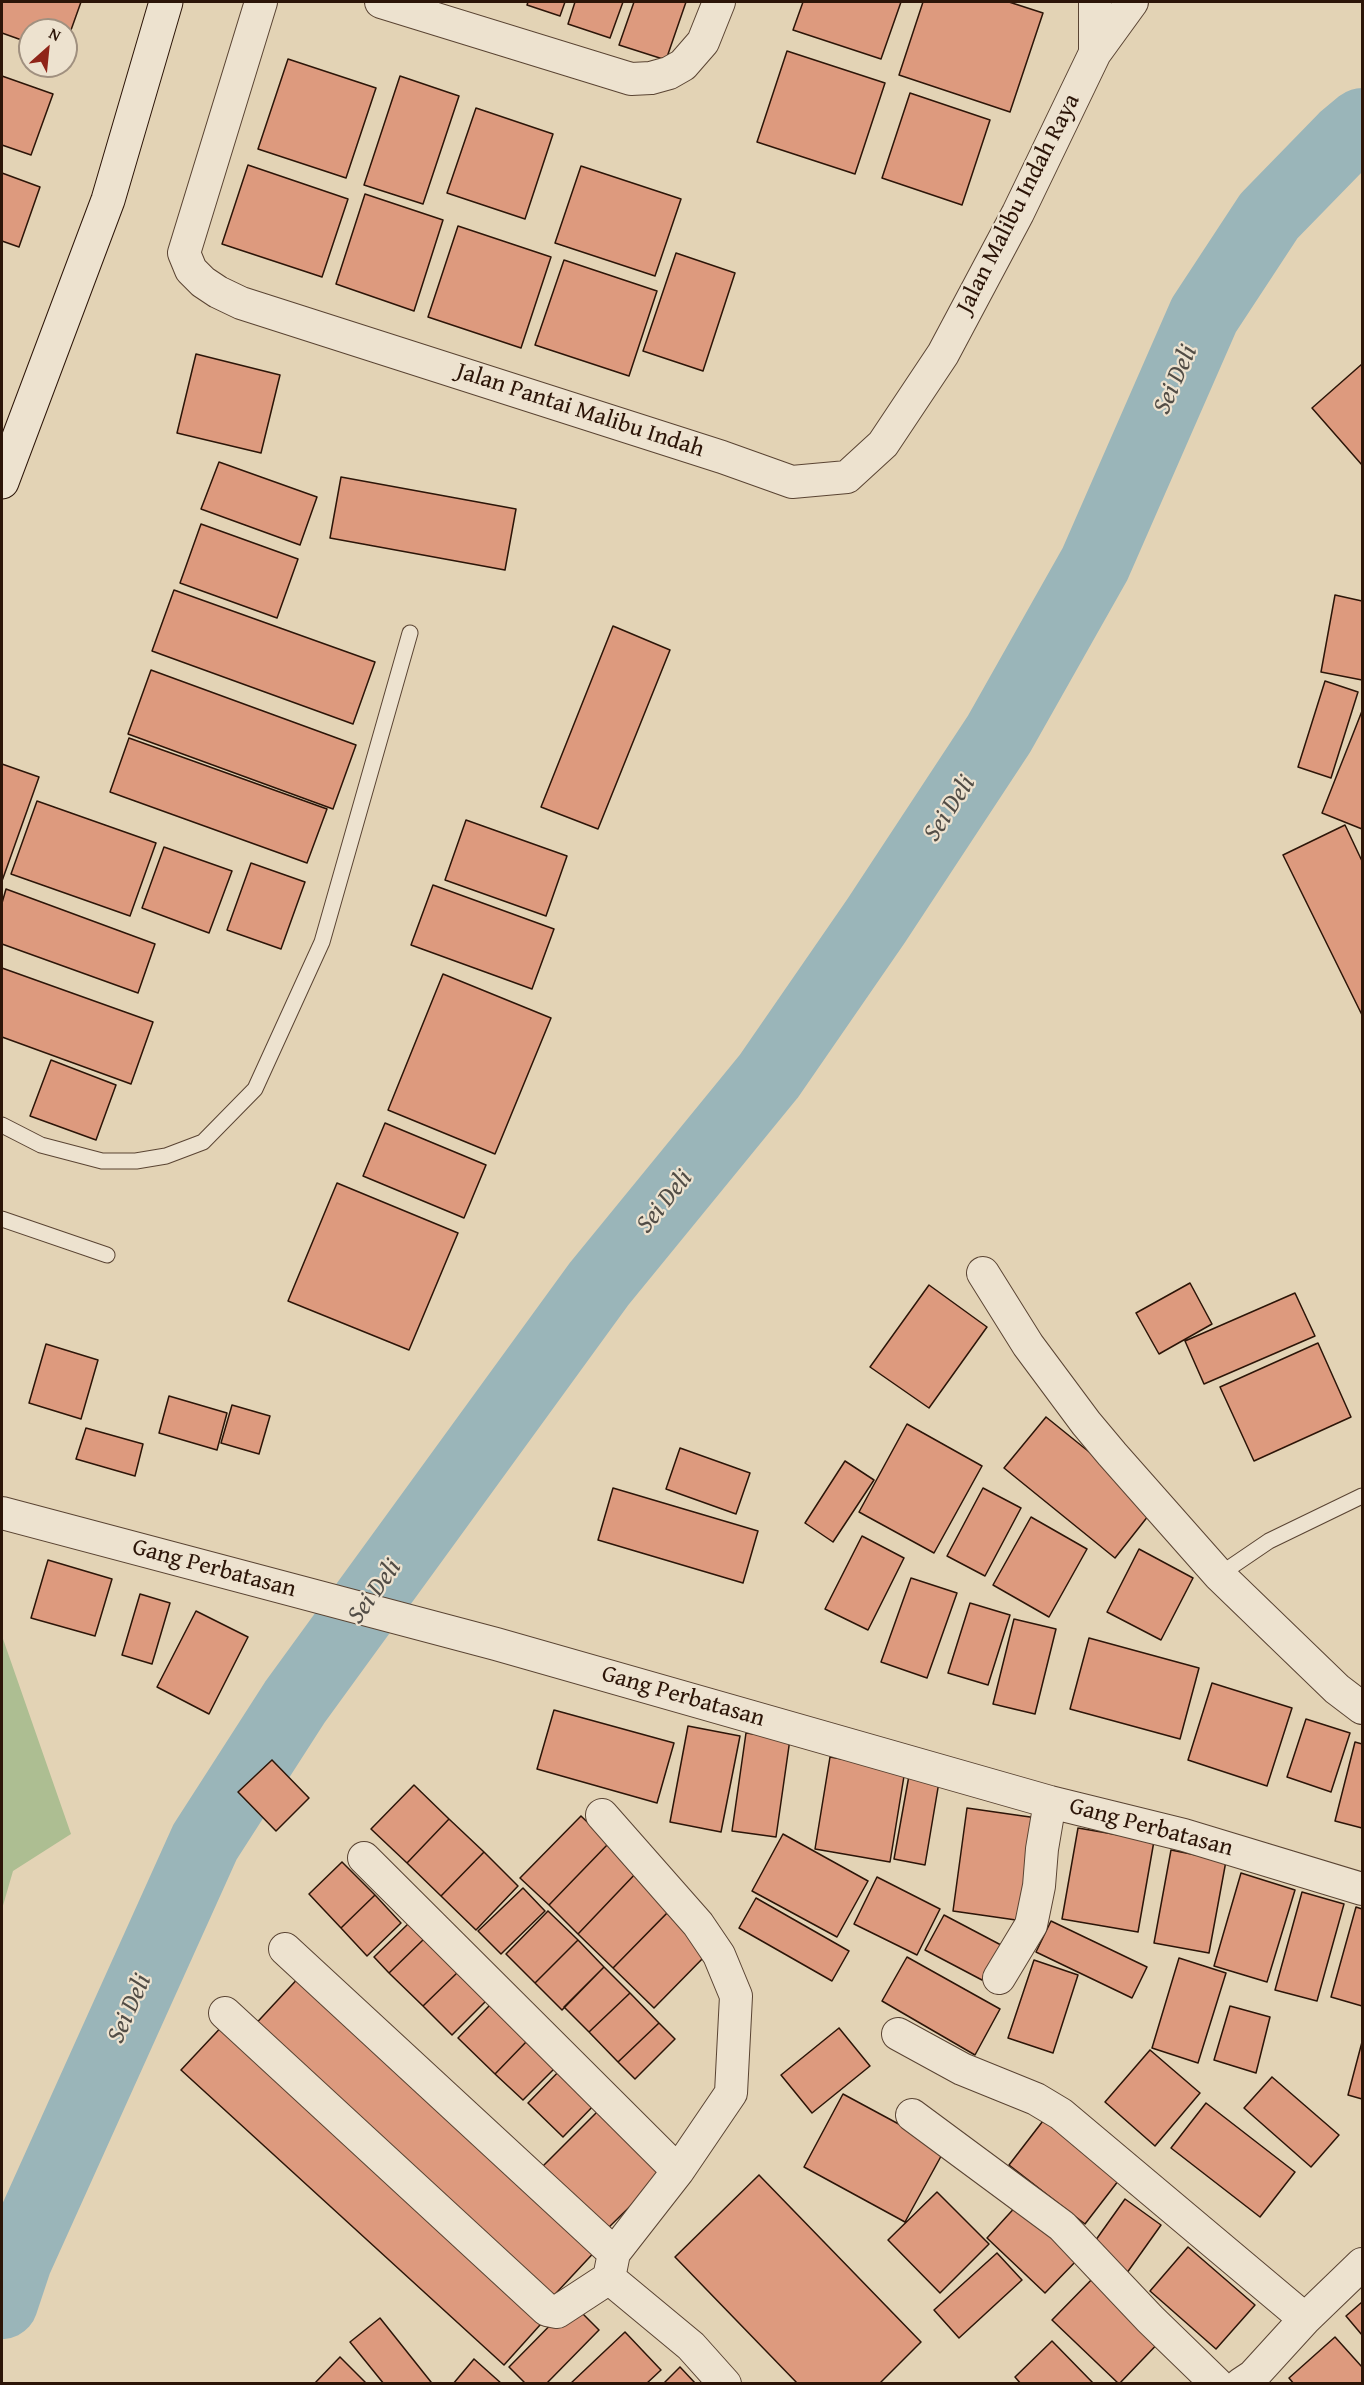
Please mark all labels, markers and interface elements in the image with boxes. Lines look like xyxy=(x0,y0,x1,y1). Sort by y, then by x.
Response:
north arrow xyxy=(18,18,78,78)
text: N xyxy=(45,21,65,47)
street label: Jalan Malibu Indah Raya xyxy=(951,89,1087,319)
water label: Sei Deli xyxy=(1147,341,1205,419)
street label: Jalan Pantai Malibu Indah xyxy=(452,357,708,465)
water label: Sei Deli xyxy=(917,770,983,848)
water label: Sei Deli xyxy=(630,1164,700,1240)
street label: Gang Perbatasan xyxy=(129,1533,299,1605)
water label: Sei Deli xyxy=(341,1554,409,1630)
street label: Gang Perbatasan xyxy=(598,1660,768,1734)
street label: Gang Perbatasan xyxy=(1066,1792,1236,1864)
water label: Sei Deli xyxy=(101,1970,159,2048)

